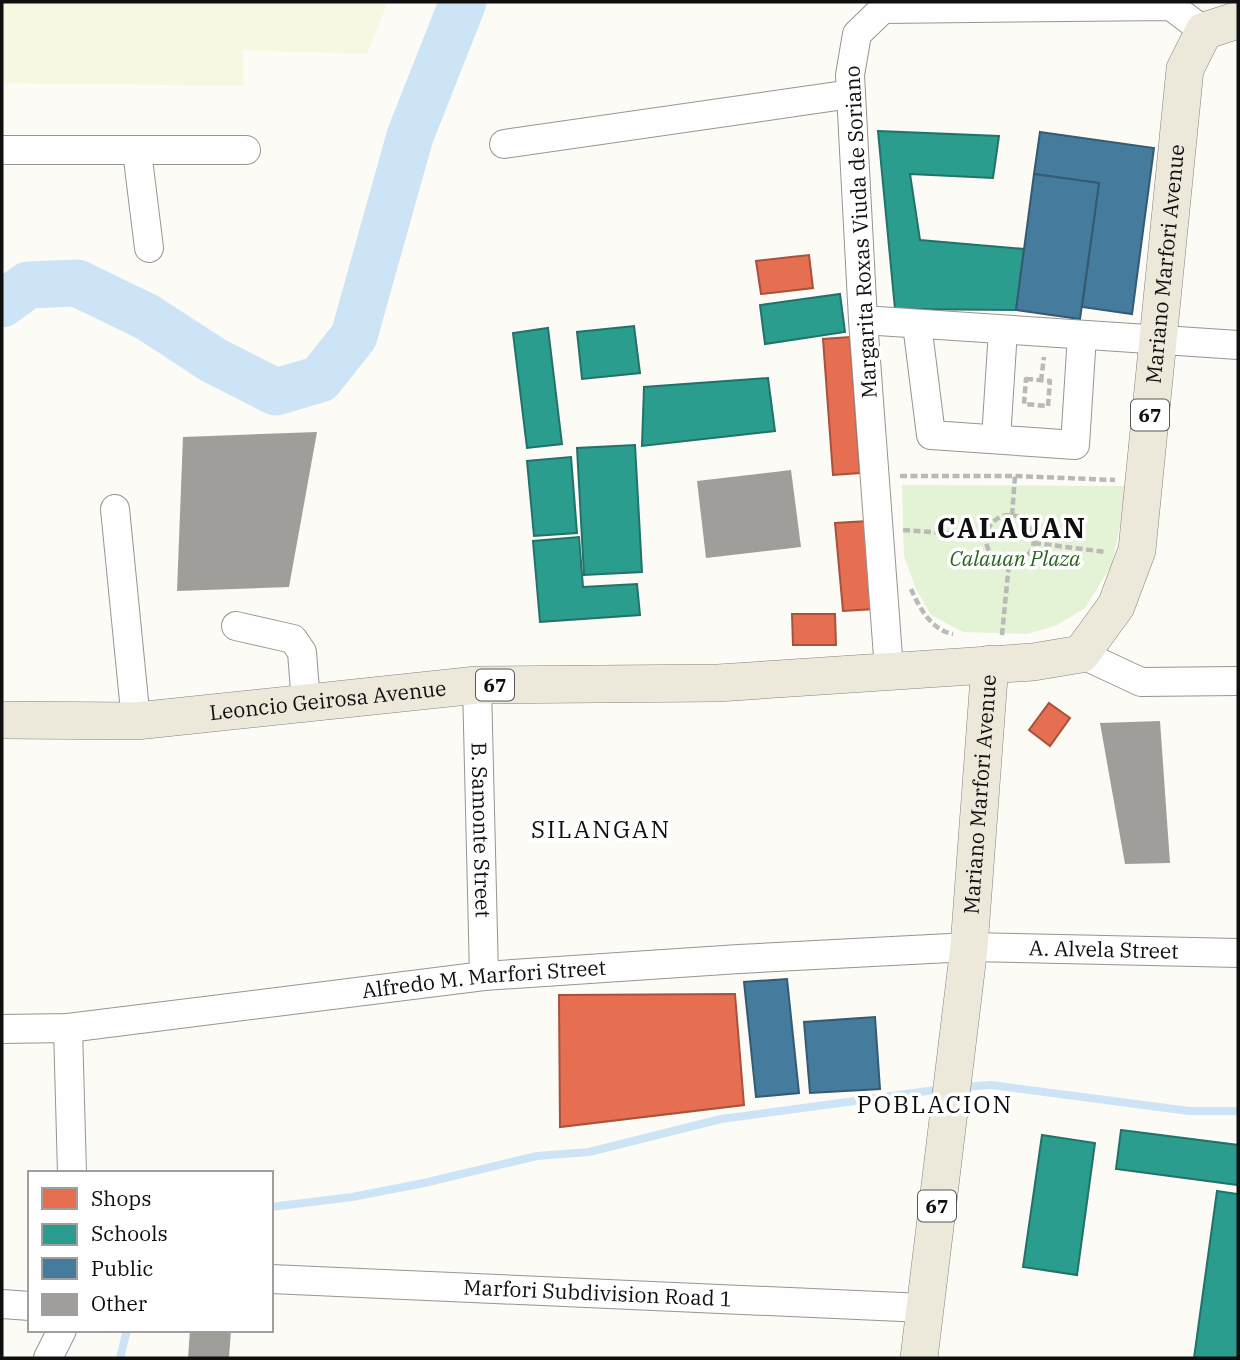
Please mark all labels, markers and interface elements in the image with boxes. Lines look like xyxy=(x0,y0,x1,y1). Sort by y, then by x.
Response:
street label: Margarita Roxas Viuda de Soriano xyxy=(837,65,883,399)
street label: Mariano Marfori Avenue xyxy=(1139,143,1190,385)
road number: 67 xyxy=(1131,400,1169,430)
district label: CALAUAN xyxy=(937,509,1087,546)
park label: Calauan Plaza xyxy=(950,544,1081,572)
road number: 67 xyxy=(476,670,514,700)
street label: Leoncio Geirosa Avenue xyxy=(208,673,448,726)
street label: Mariano Marfori Avenue xyxy=(956,673,1002,915)
street label: B. Samonte Street xyxy=(465,742,498,918)
district label: SILANGAN xyxy=(531,813,671,845)
street label: A. Alvela Street xyxy=(1029,933,1179,965)
street label: Alfredo M. Marfori Street xyxy=(360,953,607,1004)
district label: POBLACION xyxy=(857,1088,1013,1120)
legend xyxy=(28,1171,273,1332)
text: Shops xyxy=(91,1184,151,1212)
road number: 67 xyxy=(918,1190,956,1222)
text: Schools xyxy=(91,1219,168,1247)
text: Public xyxy=(91,1254,153,1282)
street label: Marfori Subdivision Road 1 xyxy=(463,1273,733,1312)
text: Other xyxy=(91,1289,148,1317)

